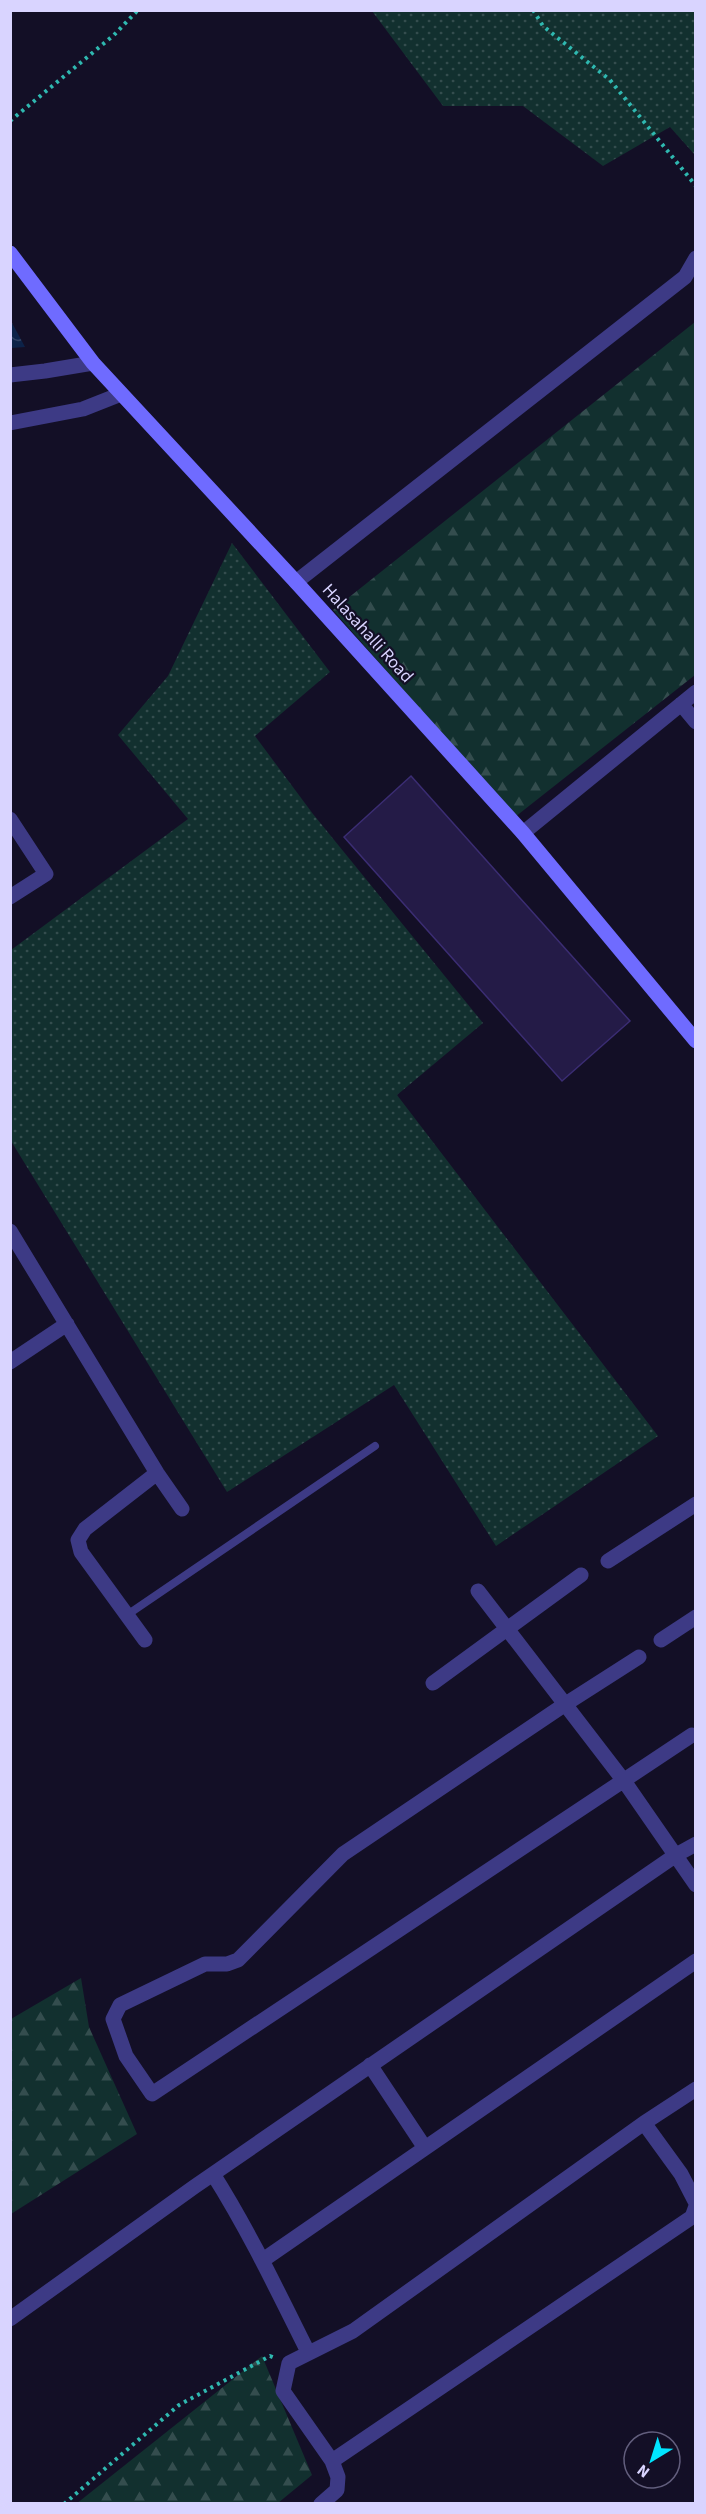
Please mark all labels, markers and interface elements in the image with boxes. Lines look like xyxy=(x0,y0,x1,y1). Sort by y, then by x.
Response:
street label: Halasahalli Road xyxy=(316,578,419,688)
north arrow xyxy=(622,2430,682,2490)
text: N xyxy=(632,2459,654,2483)

